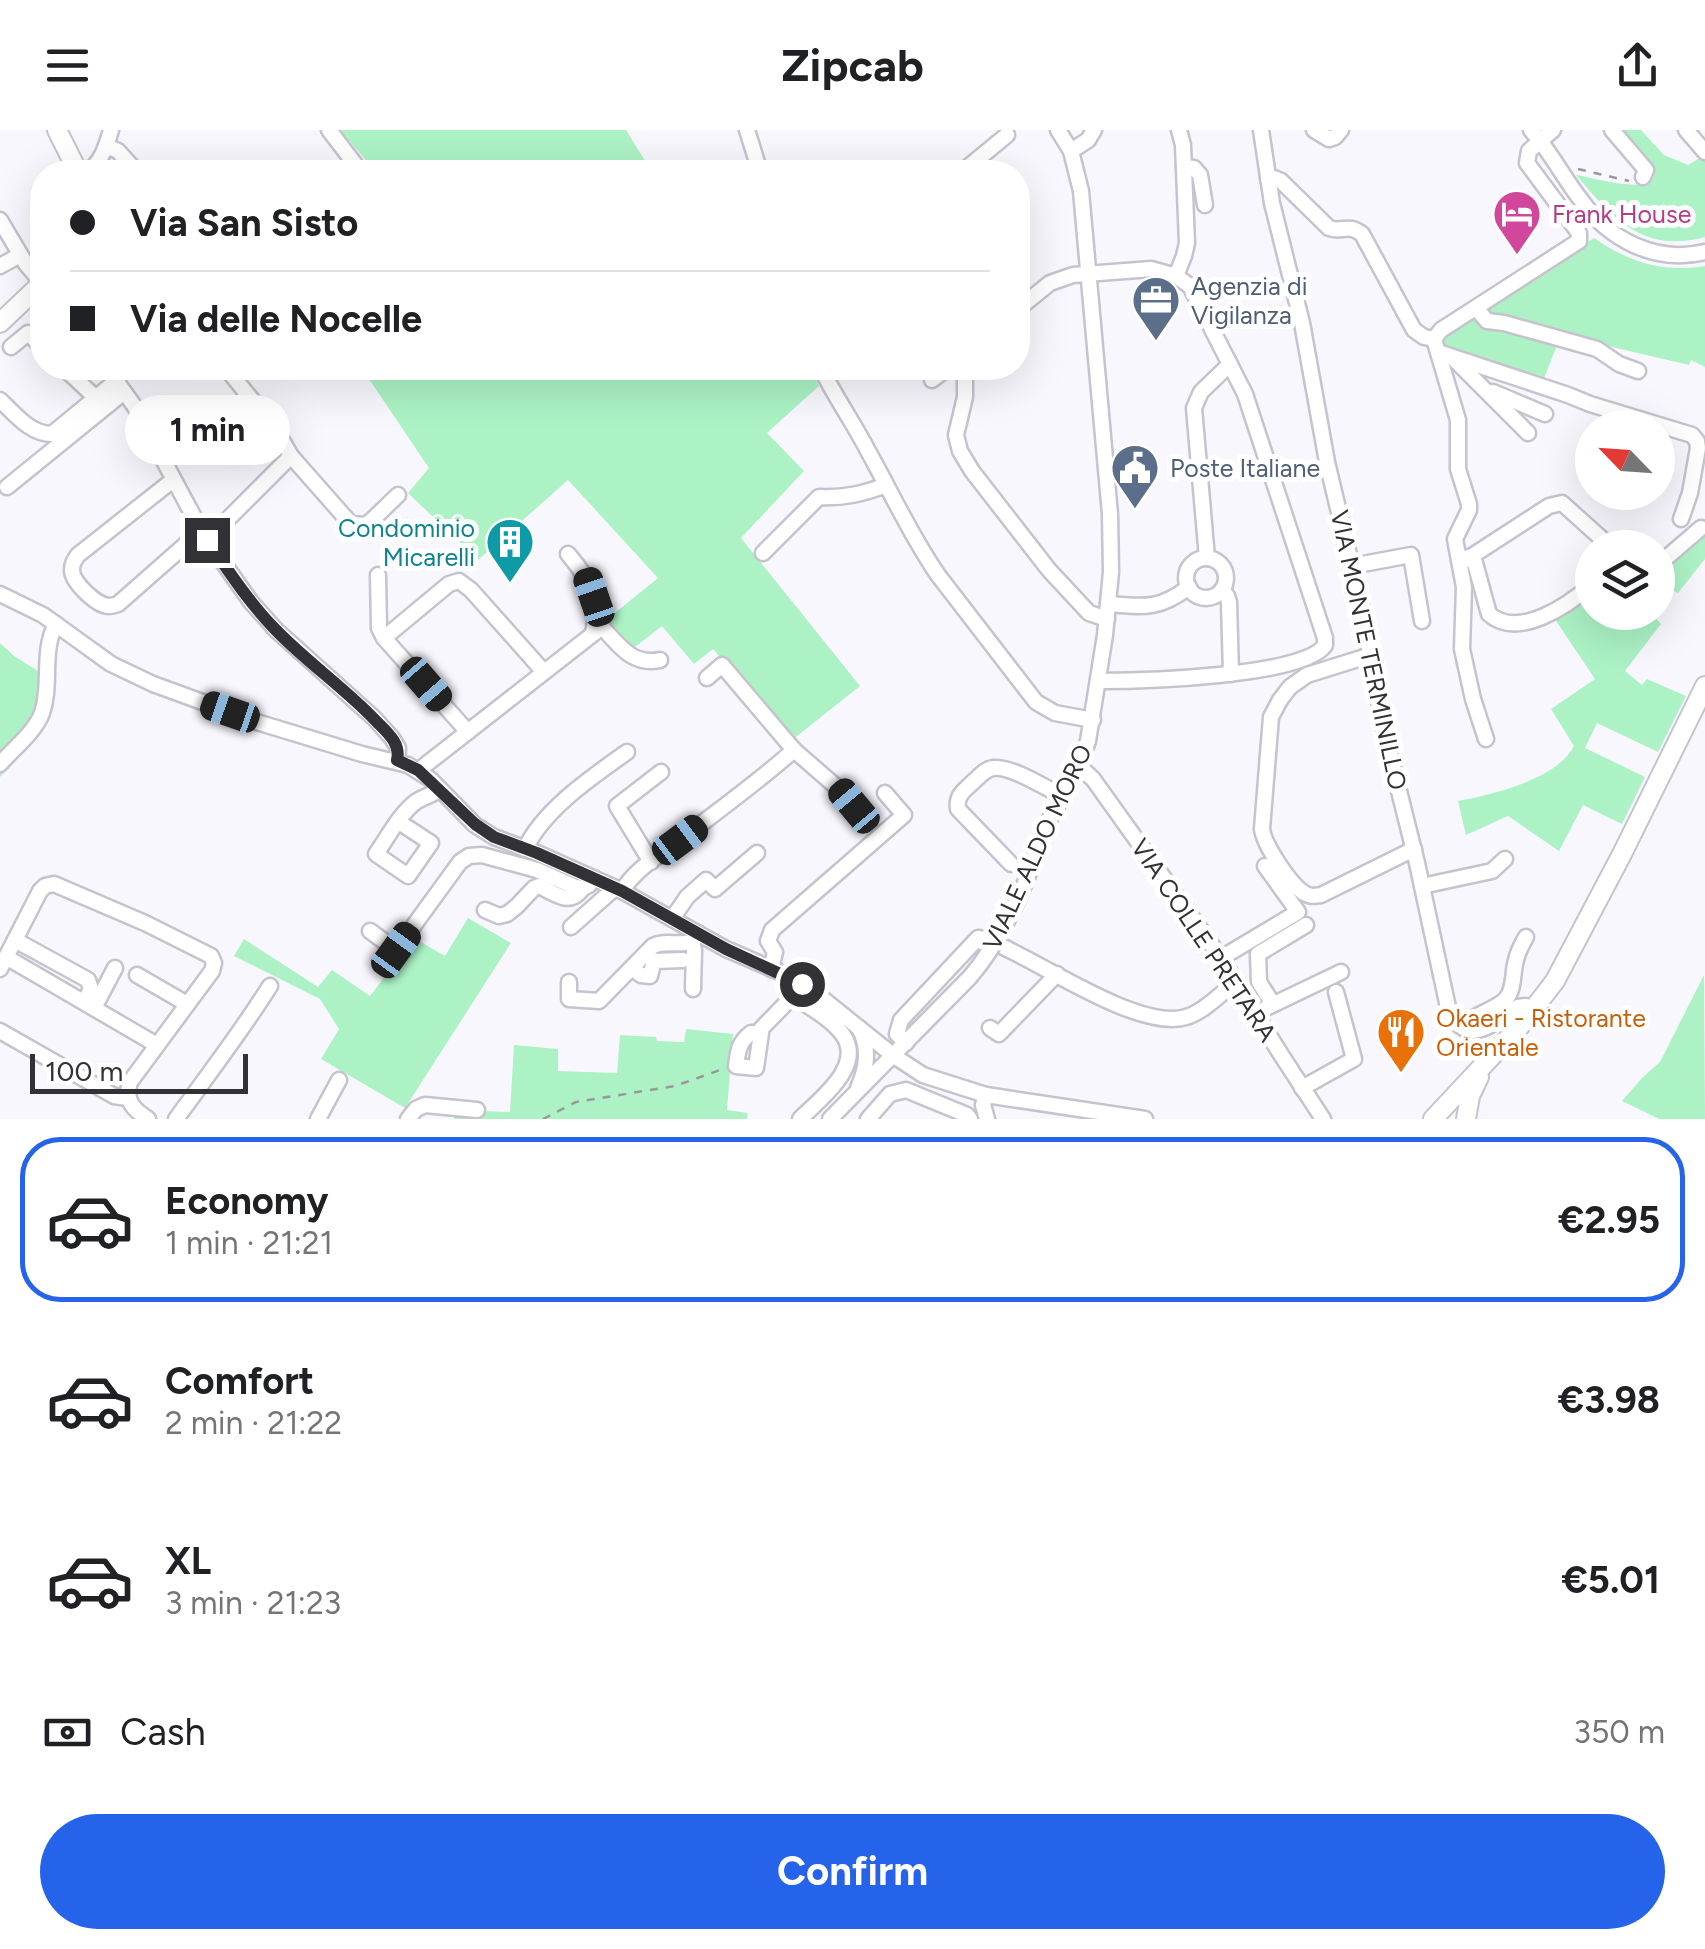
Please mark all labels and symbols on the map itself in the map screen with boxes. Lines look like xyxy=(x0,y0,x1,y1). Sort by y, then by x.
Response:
hotel icon: Frank House xyxy=(1491,188,1543,256)
place label: Frank House xyxy=(1552,199,1691,229)
place label: Agenzia di Vigilanza xyxy=(1191,271,1307,330)
office icon: Agenzia di Vigilanza xyxy=(1130,274,1182,342)
callout: 1 min xyxy=(124,395,290,465)
north arrow xyxy=(1575,410,1675,510)
public building icon: Poste Italiane xyxy=(1109,442,1161,510)
place label: Poste Italiane xyxy=(1170,453,1320,483)
street label: VIA MONTE TERMINILLO xyxy=(1325,507,1413,793)
place label: Condominio Micarelli xyxy=(338,513,475,572)
building icon: Condominio Micarelli xyxy=(484,516,536,584)
route end xyxy=(185,518,230,563)
car xyxy=(570,564,618,630)
car xyxy=(395,652,457,716)
car xyxy=(197,688,263,736)
street label: VIALE ALDO MORO xyxy=(976,739,1098,955)
car xyxy=(823,773,885,839)
car xyxy=(647,810,713,870)
street label: VIA COLLE PRETARA xyxy=(1125,833,1283,1047)
car xyxy=(366,917,426,983)
route start xyxy=(780,962,825,1007)
place label: Okaeri - Ristorante Orientale xyxy=(1436,1003,1646,1062)
restaurant icon: Okaeri - Ristorante Orientale xyxy=(1375,1006,1427,1074)
scale bar xyxy=(30,1049,248,1094)

